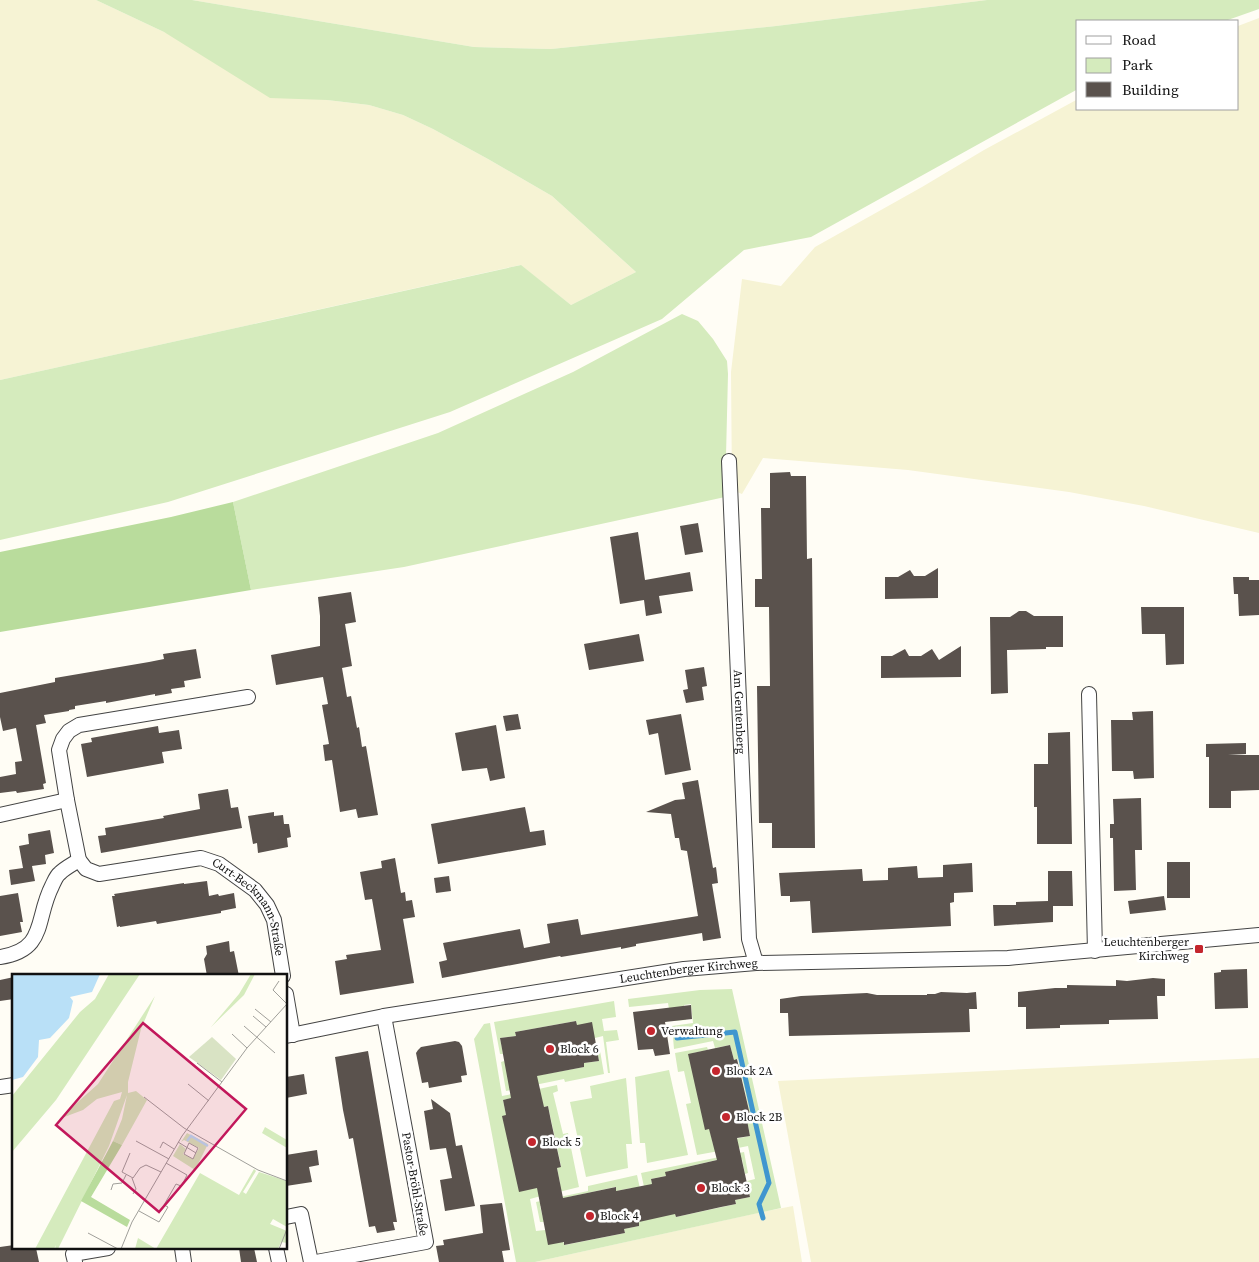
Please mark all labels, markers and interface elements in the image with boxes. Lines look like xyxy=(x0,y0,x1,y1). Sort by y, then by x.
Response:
legend xyxy=(1076,20,1239,110)
text: Road xyxy=(1122,29,1156,50)
text: Park xyxy=(1122,54,1154,75)
text: Building xyxy=(1122,79,1179,100)
street label: Am Gentenberg xyxy=(730,669,749,754)
street label: Curt-Beckmann-Straße xyxy=(210,854,288,957)
place label: Leuchtenberger Kirchweg xyxy=(1103,934,1189,964)
marker: Leuchtenberger Kirchweg xyxy=(1193,943,1205,955)
street label: Leuchtenberger Kirchweg xyxy=(618,955,758,987)
inset map xyxy=(12,974,288,1250)
place label: Verwaltung xyxy=(661,1023,723,1039)
marker: Verwaltung xyxy=(645,1025,657,1037)
place label: Block 6 xyxy=(560,1041,599,1057)
marker: Block 6 xyxy=(544,1043,556,1055)
place label: Block 2A xyxy=(726,1063,773,1079)
marker: Block 2A xyxy=(710,1065,722,1077)
place label: Block 2B xyxy=(736,1109,783,1125)
marker: Block 2B xyxy=(720,1111,732,1123)
street label: Pastor-Bröhl-Straße xyxy=(398,1131,432,1237)
place label: Block 5 xyxy=(542,1134,581,1150)
marker: Block 5 xyxy=(526,1136,538,1148)
place label: Block 3 xyxy=(711,1180,750,1196)
marker: Block 3 xyxy=(695,1182,707,1194)
place label: Block 4 xyxy=(600,1208,639,1224)
marker: Block 4 xyxy=(584,1210,596,1222)

